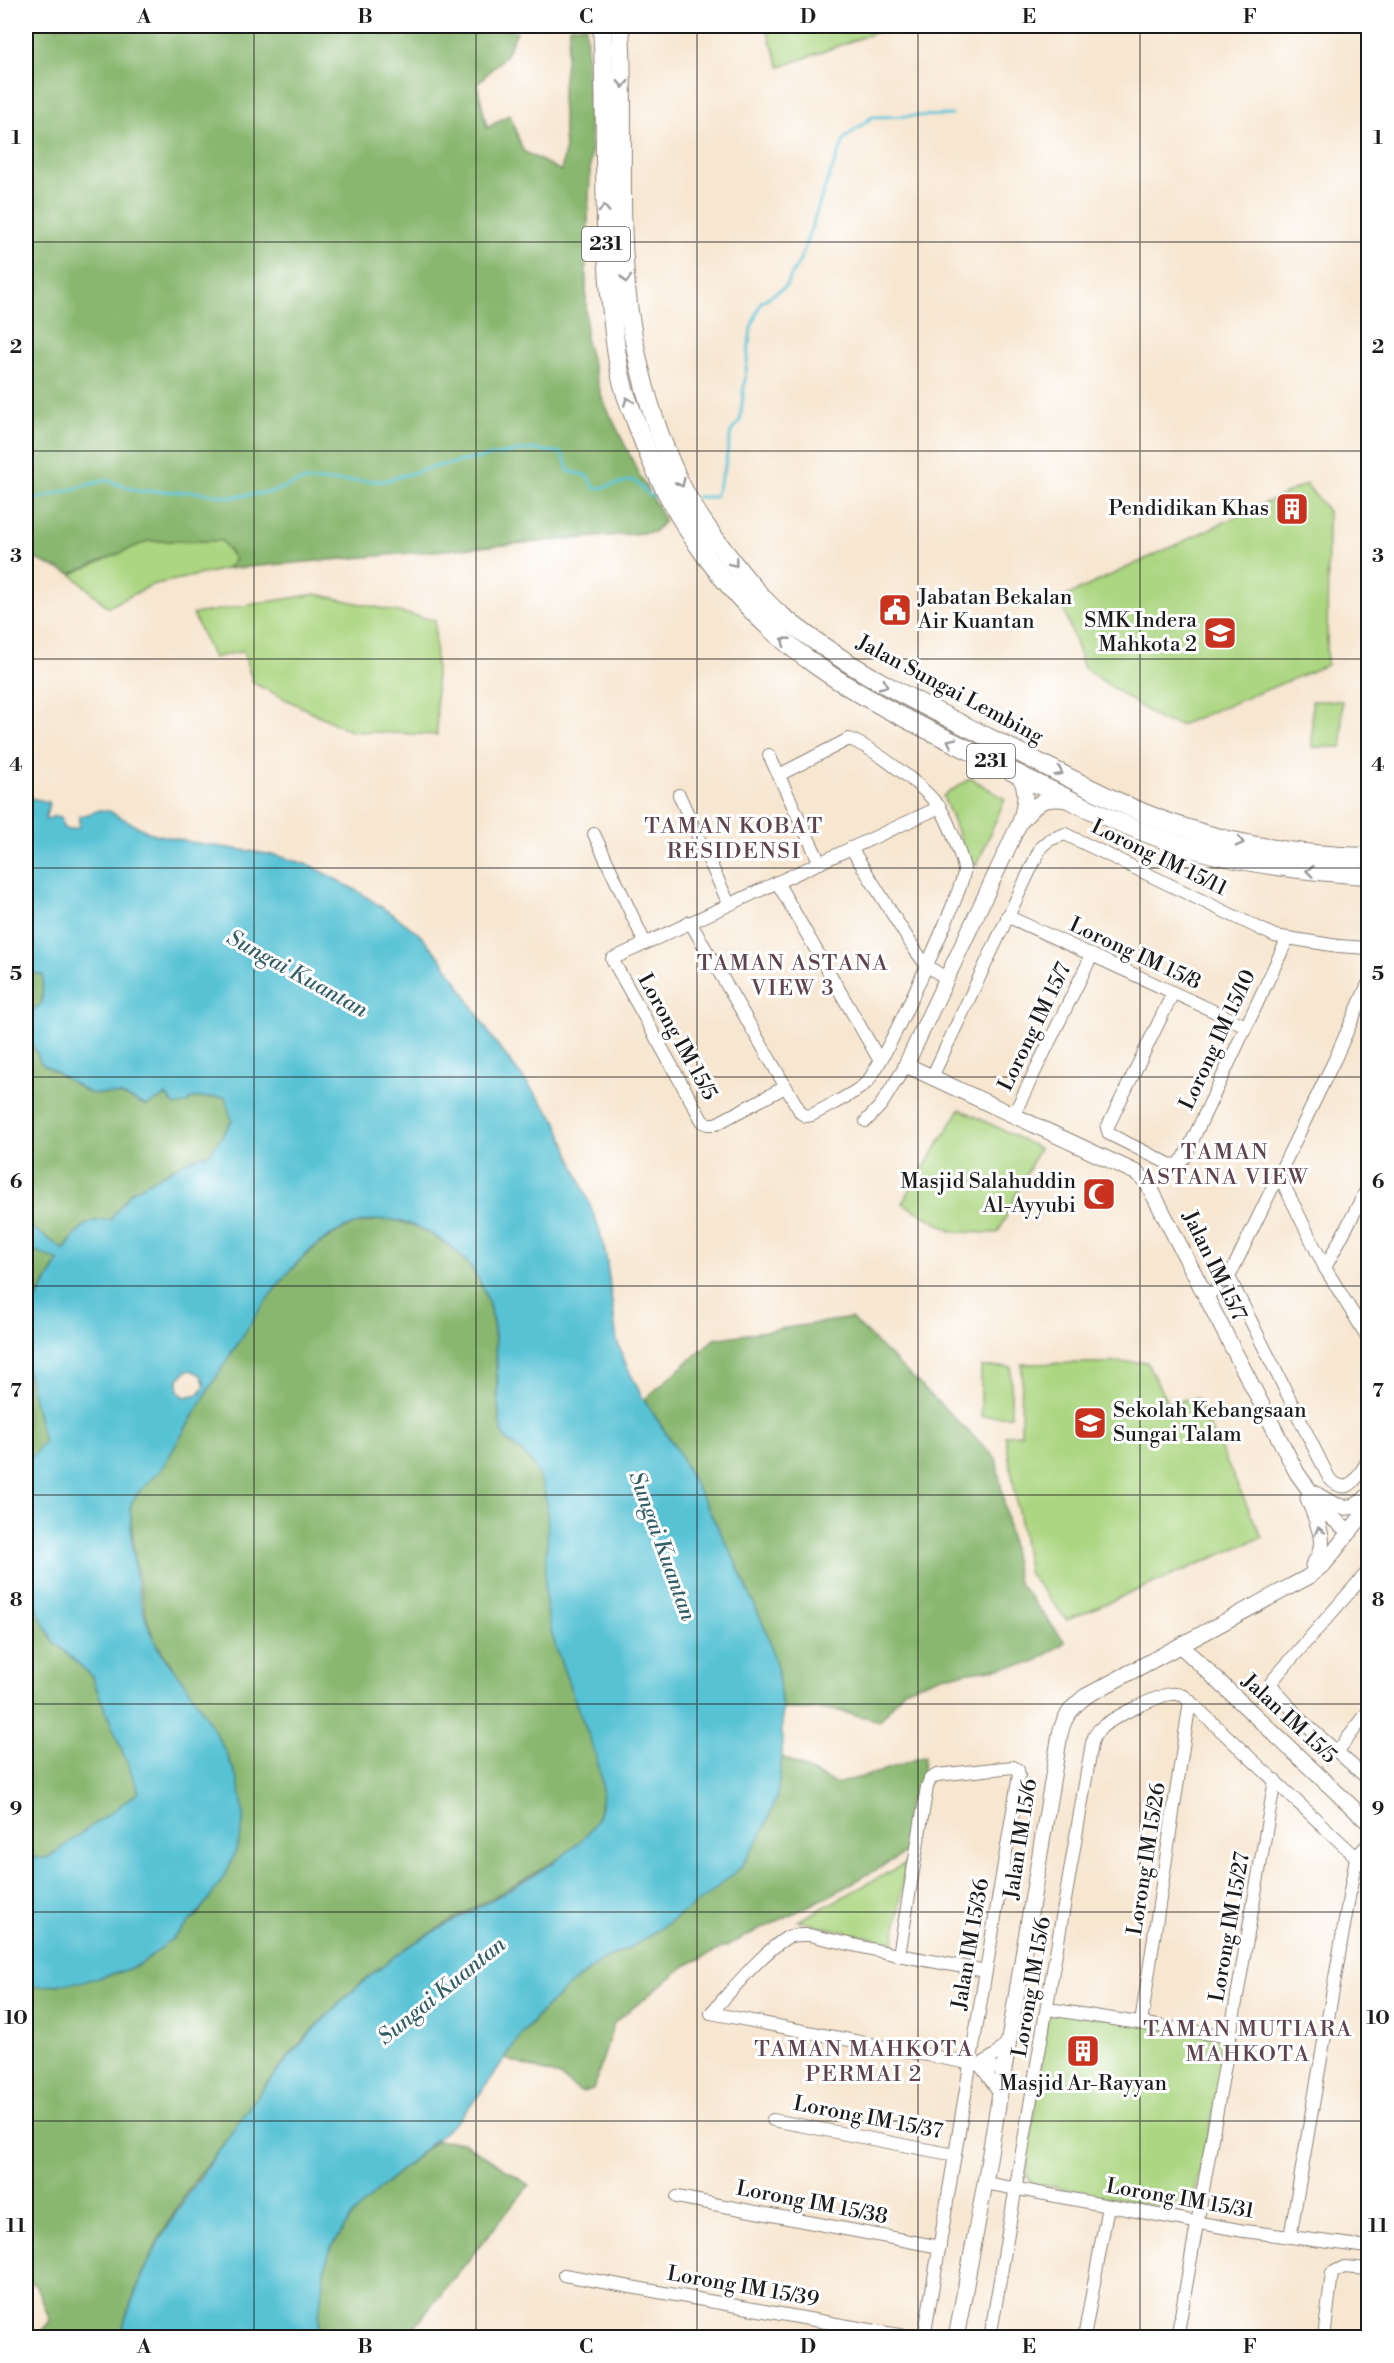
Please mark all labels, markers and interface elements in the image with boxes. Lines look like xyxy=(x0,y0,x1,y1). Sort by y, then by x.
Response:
text: A xyxy=(136,5,152,30)
text: B xyxy=(357,5,373,30)
text: C xyxy=(579,5,593,30)
text: D xyxy=(800,5,816,30)
text: E xyxy=(1022,5,1036,30)
text: F xyxy=(1243,5,1257,30)
one-way arrow xyxy=(617,79,629,88)
text: 1 xyxy=(11,126,21,151)
text: 1 xyxy=(1373,126,1383,151)
one-way arrow xyxy=(598,204,611,213)
road number: 231 xyxy=(582,227,630,261)
one-way arrow xyxy=(619,274,632,283)
text: 2 xyxy=(10,335,22,360)
text: 2 xyxy=(1372,335,1384,360)
one-way arrow xyxy=(623,396,636,407)
one-way arrow xyxy=(674,477,686,488)
building icon: Pendidikan Khas xyxy=(1274,491,1310,527)
place label: Pendidikan Khas xyxy=(1108,496,1269,522)
text: 3 xyxy=(10,544,22,569)
text: 3 xyxy=(1372,544,1384,569)
one-way arrow xyxy=(726,557,737,568)
place label: Jabatan Bekalan Air Kuantan xyxy=(917,585,1073,635)
public building icon: Jabatan Bekalan Air Kuantan xyxy=(877,592,913,628)
place label: SMK Indera Mahkota 2 xyxy=(1084,608,1197,658)
school or university icon: SMK Indera Mahkota 2 xyxy=(1202,615,1238,651)
street label: Jalan Sungai Lembing xyxy=(851,629,1048,750)
one-way arrow xyxy=(781,637,792,648)
one-way arrow xyxy=(878,678,888,689)
one-way arrow xyxy=(947,737,958,749)
road number: 231 xyxy=(967,744,1015,778)
text: 4 xyxy=(9,753,23,778)
text: 4 xyxy=(1371,753,1385,778)
one-way arrow xyxy=(1052,764,1063,776)
district label: TAMAN KOBAT RESIDENSI xyxy=(644,813,824,865)
street label: Lorong IM 15/11 xyxy=(1087,814,1231,902)
one-way arrow xyxy=(1235,834,1245,847)
one-way arrow xyxy=(1306,865,1315,878)
street label: Lorong IM 15/8 xyxy=(1065,912,1205,996)
water label: Sungai Kuantan xyxy=(222,924,373,1024)
district label: TAMAN ASTANA VIEW 3 xyxy=(697,950,889,1002)
street label: Lorong IM 15/7 xyxy=(993,958,1078,1096)
text: 5 xyxy=(10,962,22,987)
text: 5 xyxy=(1372,962,1384,987)
street label: Lorong IM 15/10 xyxy=(1174,966,1262,1114)
street label: Lorong IM 15/5 xyxy=(631,969,723,1105)
district label: TAMAN ASTANA VIEW xyxy=(1140,1139,1309,1191)
place label: Masjid Salahuddin Al-Ayyubi xyxy=(900,1169,1076,1219)
text: 6 xyxy=(10,1170,23,1195)
text: 6 xyxy=(1372,1170,1385,1195)
mosque icon: Masjid Salahuddin Al-Ayyubi xyxy=(1081,1176,1117,1212)
street label: Jalan IM 15/7 xyxy=(1176,1206,1252,1326)
text: 7 xyxy=(10,1379,22,1404)
text: 7 xyxy=(1372,1379,1384,1404)
place label: Sekolah Kebangsaan Sungai Talam xyxy=(1113,1398,1307,1448)
school or university icon: Sekolah Kebangsaan Sungai Talam xyxy=(1072,1405,1108,1441)
water label: Sungai Kuantan xyxy=(622,1468,702,1625)
one-way arrow xyxy=(1314,1526,1326,1537)
text: 8 xyxy=(10,1588,23,1613)
text: 8 xyxy=(1372,1588,1385,1613)
street label: Jalan IM 15/5 xyxy=(1235,1668,1342,1770)
street label: Jalan IM 15/6 xyxy=(999,1777,1043,1902)
street label: Lorong IM 15/26 xyxy=(1122,1781,1172,1937)
text: 9 xyxy=(10,1797,22,1822)
text: 9 xyxy=(1372,1797,1384,1822)
street label: Lorong IM 15/27 xyxy=(1204,1850,1256,2004)
street label: Jalan IM 15/36 xyxy=(946,1876,995,2013)
street label: Lorong IM 15/6 xyxy=(1007,1914,1057,2059)
water label: Sungai Kuantan xyxy=(373,1931,512,2051)
text: 10 xyxy=(4,2006,28,2031)
text: 10 xyxy=(1366,2006,1390,2031)
district label: TAMAN MUTIARA MAHKOTA xyxy=(1143,2016,1353,2068)
building icon: Masjid Ar-Rayyan xyxy=(1065,2033,1101,2069)
district label: TAMAN MAHKOTA PERMAI 2 xyxy=(754,2036,974,2088)
place label: Masjid Ar-Rayyan xyxy=(999,2071,1168,2097)
street label: Lorong IM 15/37 xyxy=(791,2091,945,2145)
street label: Lorong IM 15/31 xyxy=(1104,2173,1256,2225)
street label: Lorong IM 15/38 xyxy=(734,2176,890,2230)
text: 11 xyxy=(6,2214,26,2239)
text: 11 xyxy=(1368,2214,1388,2239)
street label: Lorong IM 15/39 xyxy=(665,2261,821,2313)
text: A xyxy=(136,2335,152,2360)
text: B xyxy=(357,2335,373,2360)
text: C xyxy=(579,2335,593,2360)
text: D xyxy=(800,2335,816,2360)
text: E xyxy=(1022,2335,1036,2360)
text: F xyxy=(1243,2335,1257,2360)

